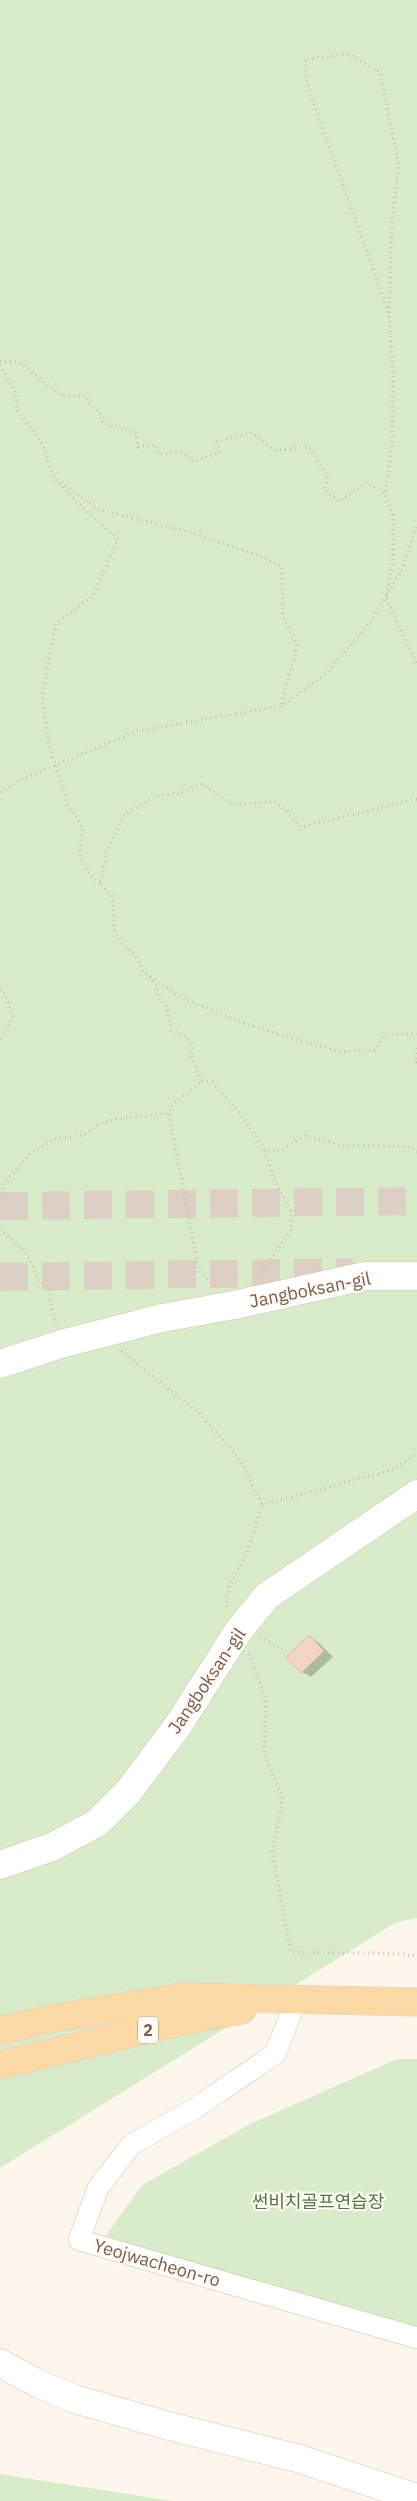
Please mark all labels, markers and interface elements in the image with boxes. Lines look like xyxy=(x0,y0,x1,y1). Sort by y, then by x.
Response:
street label: Jangboksan-gil xyxy=(247,1266,373,1313)
street label: Jangboksan-gil xyxy=(163,1623,251,1738)
road number: 2 xyxy=(138,2016,158,2044)
park label: 썬비치골프연습장 xyxy=(252,2190,384,2213)
street label: Yeojwacheon-ro xyxy=(91,2233,223,2292)

